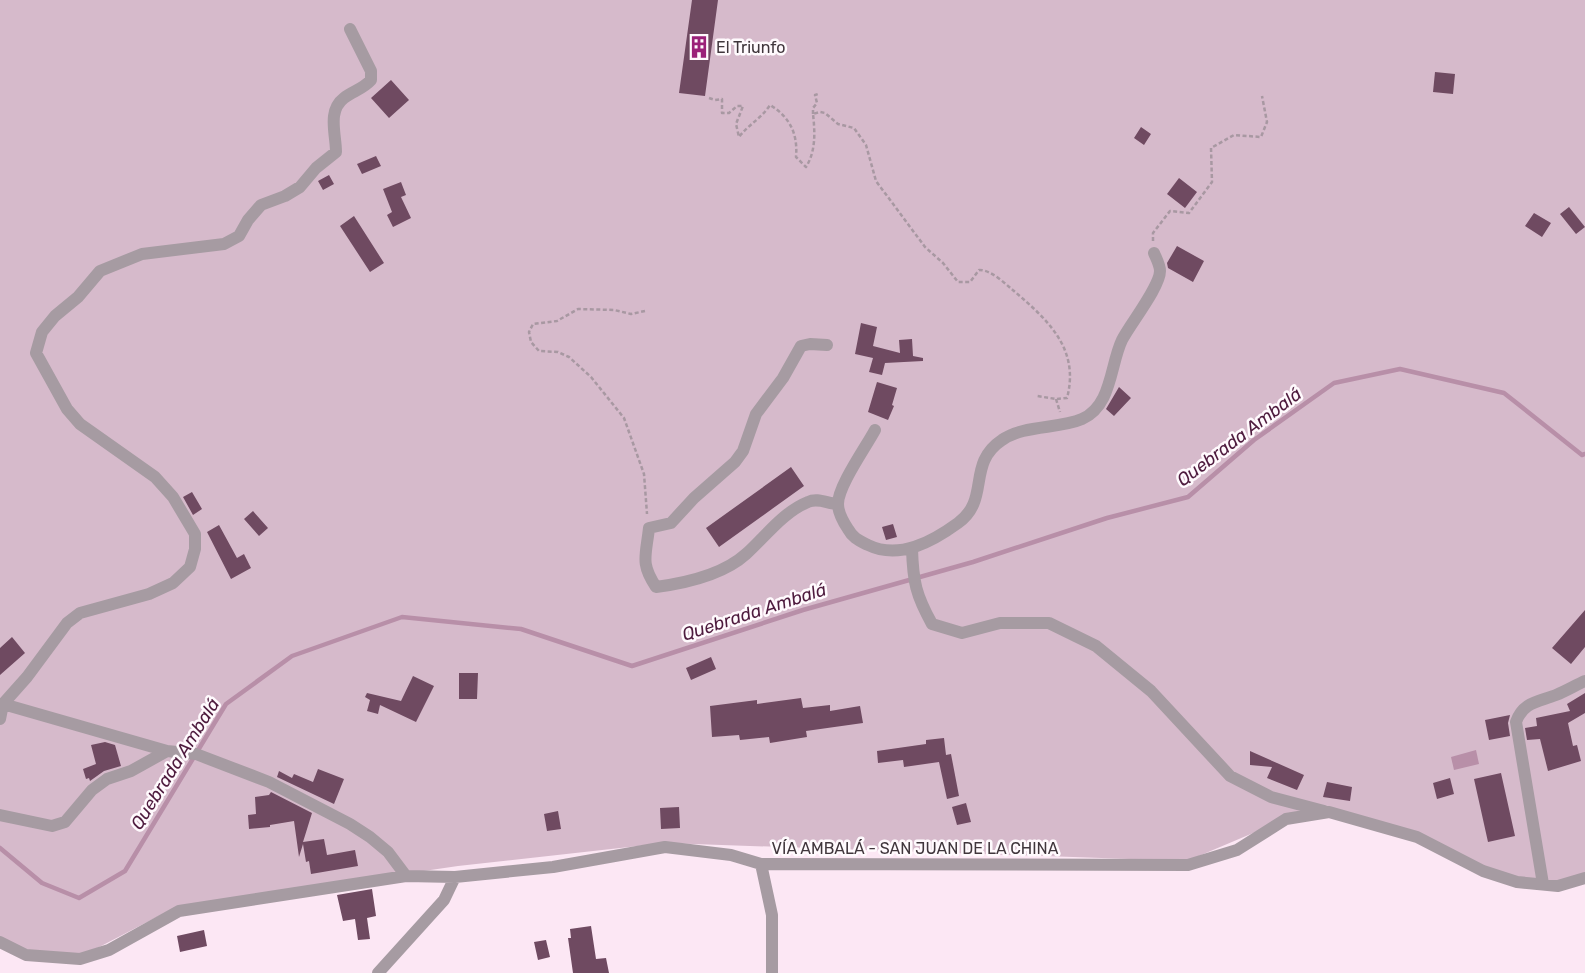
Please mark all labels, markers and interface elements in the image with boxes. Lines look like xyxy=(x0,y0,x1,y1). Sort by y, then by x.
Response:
building icon: El Triunfo xyxy=(686,34,712,60)
place label: El Triunfo xyxy=(716,38,785,57)
water label: Quebrada Ambalá xyxy=(1172,383,1306,491)
water label: Quebrada Ambalá xyxy=(679,578,830,646)
water label: Quebrada Ambalá xyxy=(126,694,225,834)
street label: VÍA AMBALÁ - SAN JUAN DE LA CHINA xyxy=(772,839,1059,858)

